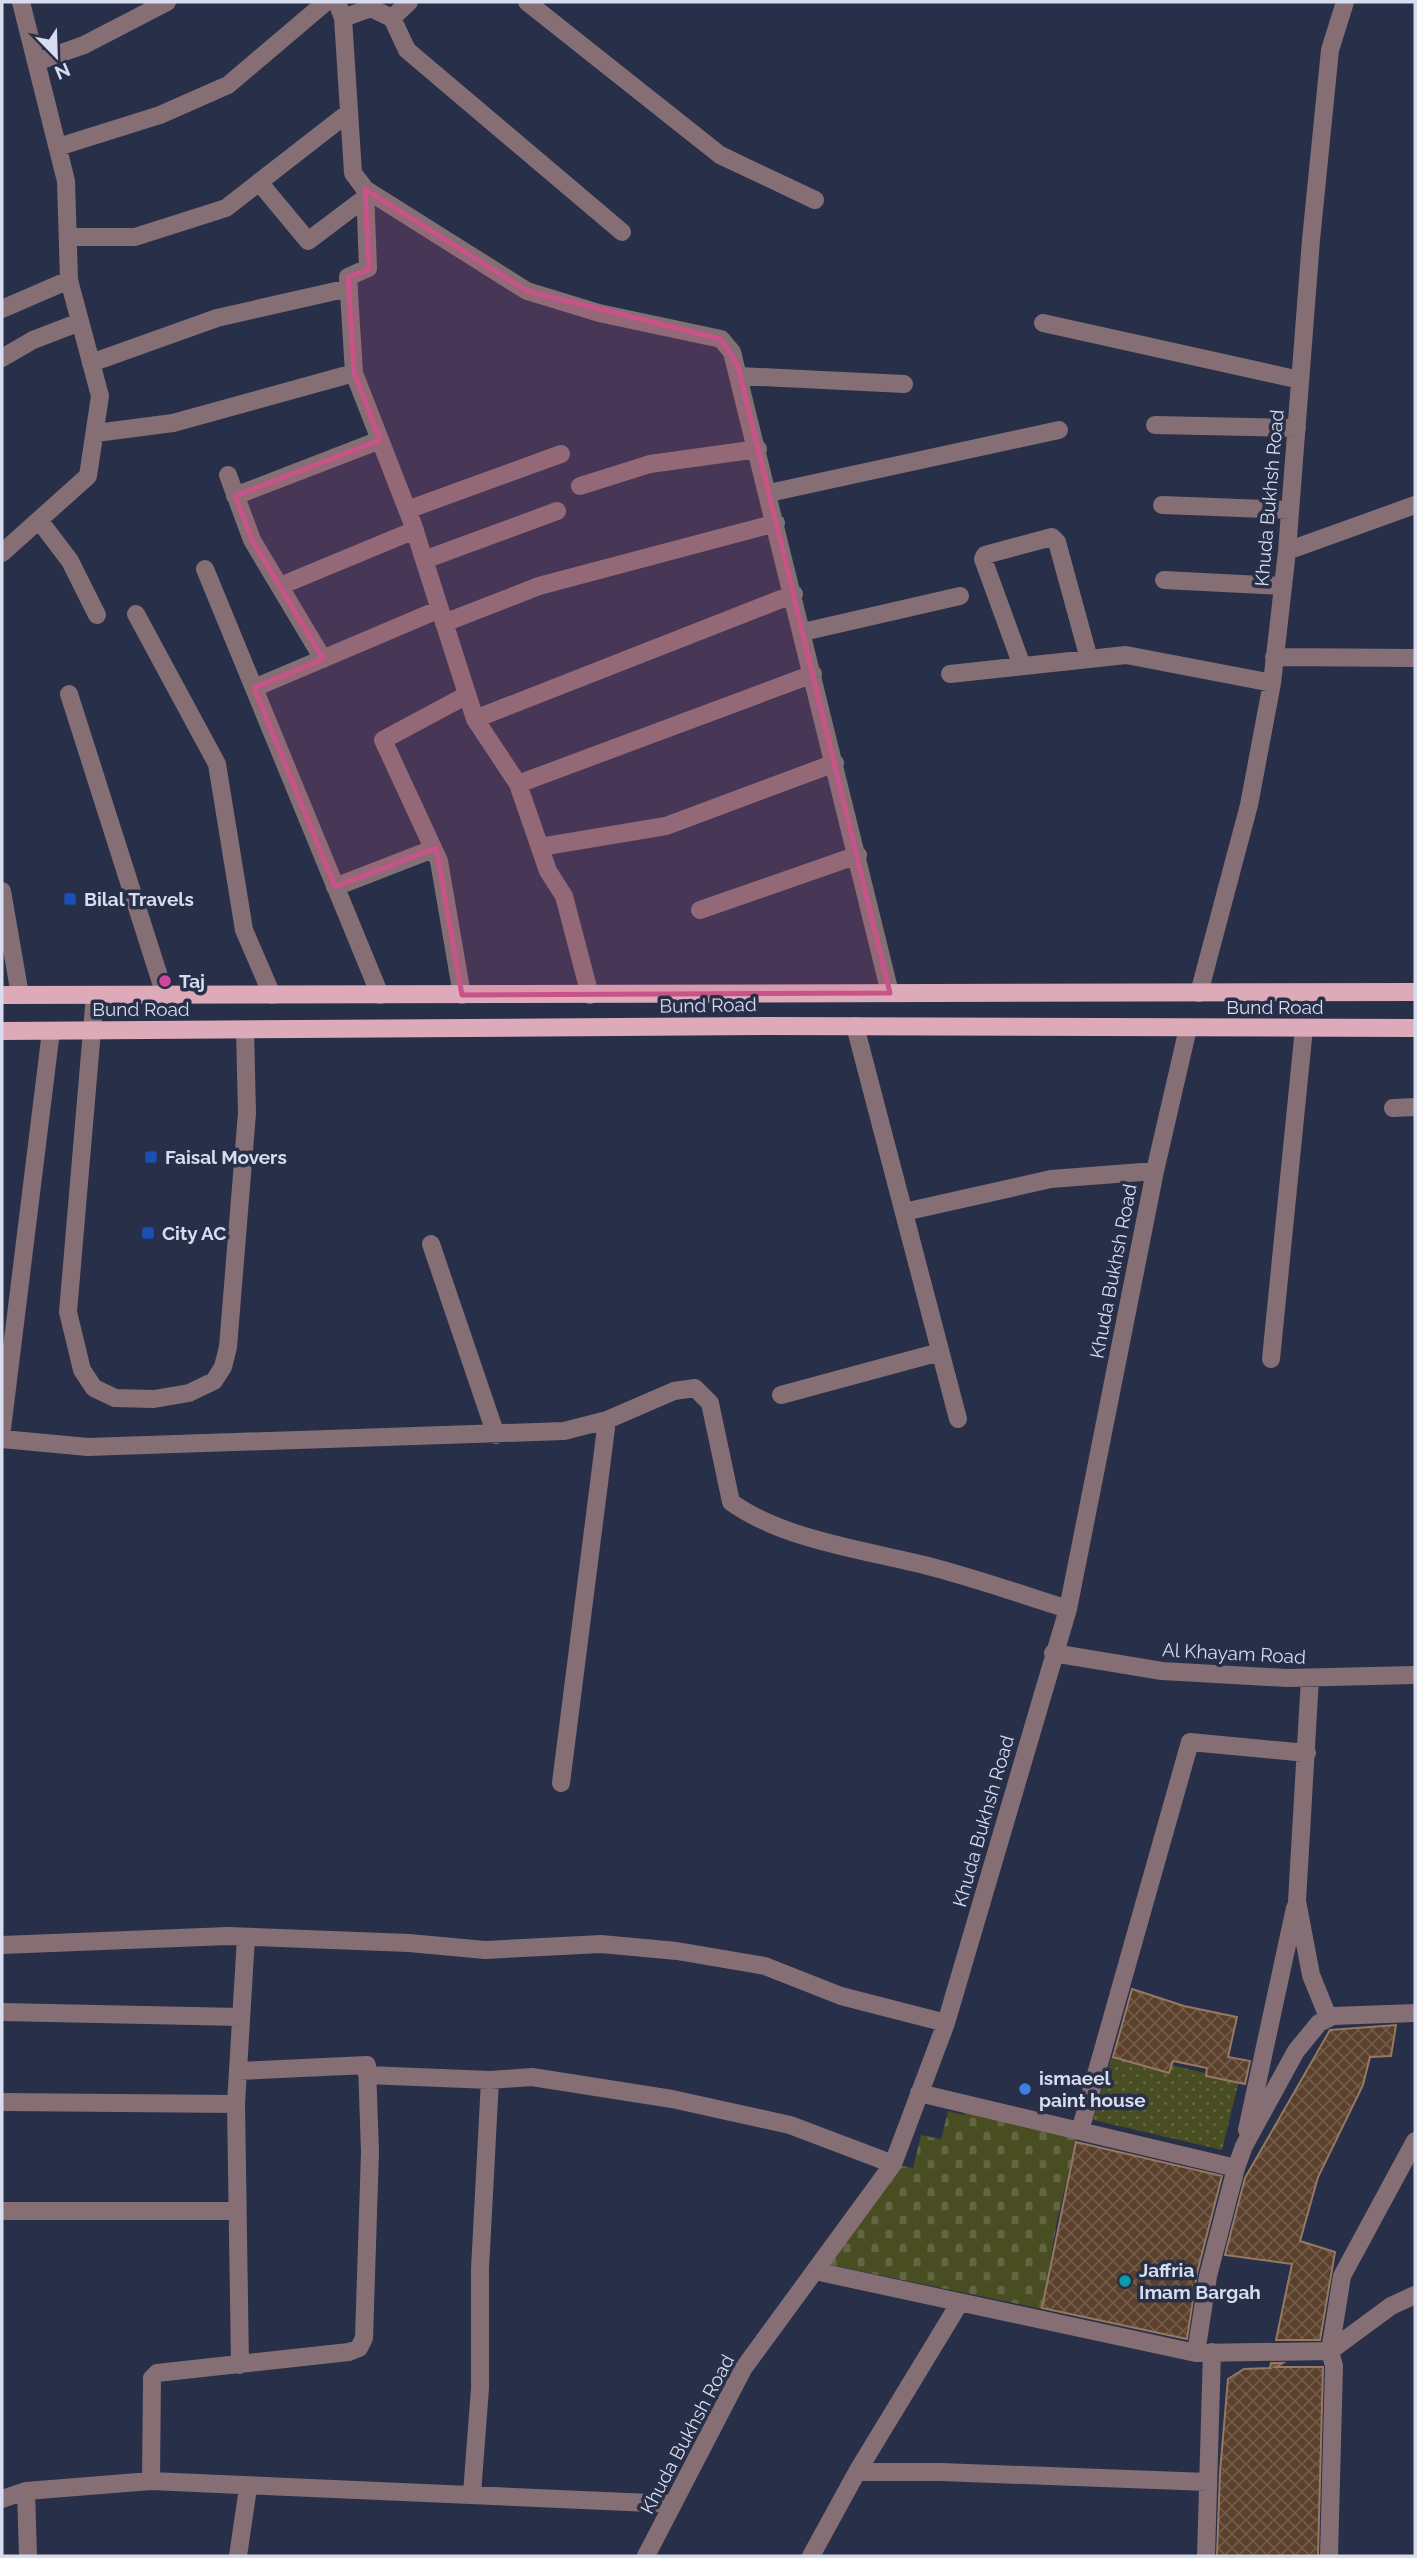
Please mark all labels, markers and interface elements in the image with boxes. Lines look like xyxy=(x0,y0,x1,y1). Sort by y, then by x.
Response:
north arrow xyxy=(21,21,91,91)
text: N xyxy=(52,59,74,85)
street label: Khuda Bukhsh Road xyxy=(1250,409,1288,587)
place label: Bilal Travels xyxy=(84,888,194,910)
marker: Bilal Travels xyxy=(62,891,78,907)
place label: Taj xyxy=(179,970,205,992)
marker: Taj xyxy=(157,973,173,989)
street label: Bund Road xyxy=(659,993,757,1017)
street label: Bund Road xyxy=(1226,996,1324,1018)
street label: Bund Road xyxy=(92,998,190,1020)
place label: Faisal Movers xyxy=(165,1146,287,1168)
marker: Faisal Movers xyxy=(143,1149,159,1165)
street label: Khuda Bukhsh Road xyxy=(1085,1182,1141,1360)
place label: City AC xyxy=(162,1222,226,1244)
marker: City AC xyxy=(140,1225,156,1241)
street label: Al Khayam Road xyxy=(1162,1638,1306,1668)
street label: Khuda Bukhsh Road xyxy=(948,1733,1018,1909)
place label: ismaeel paint house xyxy=(1039,2067,1146,2111)
marker: ismaeel paint house xyxy=(1017,2081,1033,2097)
place label: Jaffria Imam Bargah xyxy=(1139,2259,1261,2303)
marker: Jaffria Imam Bargah xyxy=(1117,2273,1133,2289)
street label: Khuda Bukhsh Road xyxy=(636,2351,738,2517)

